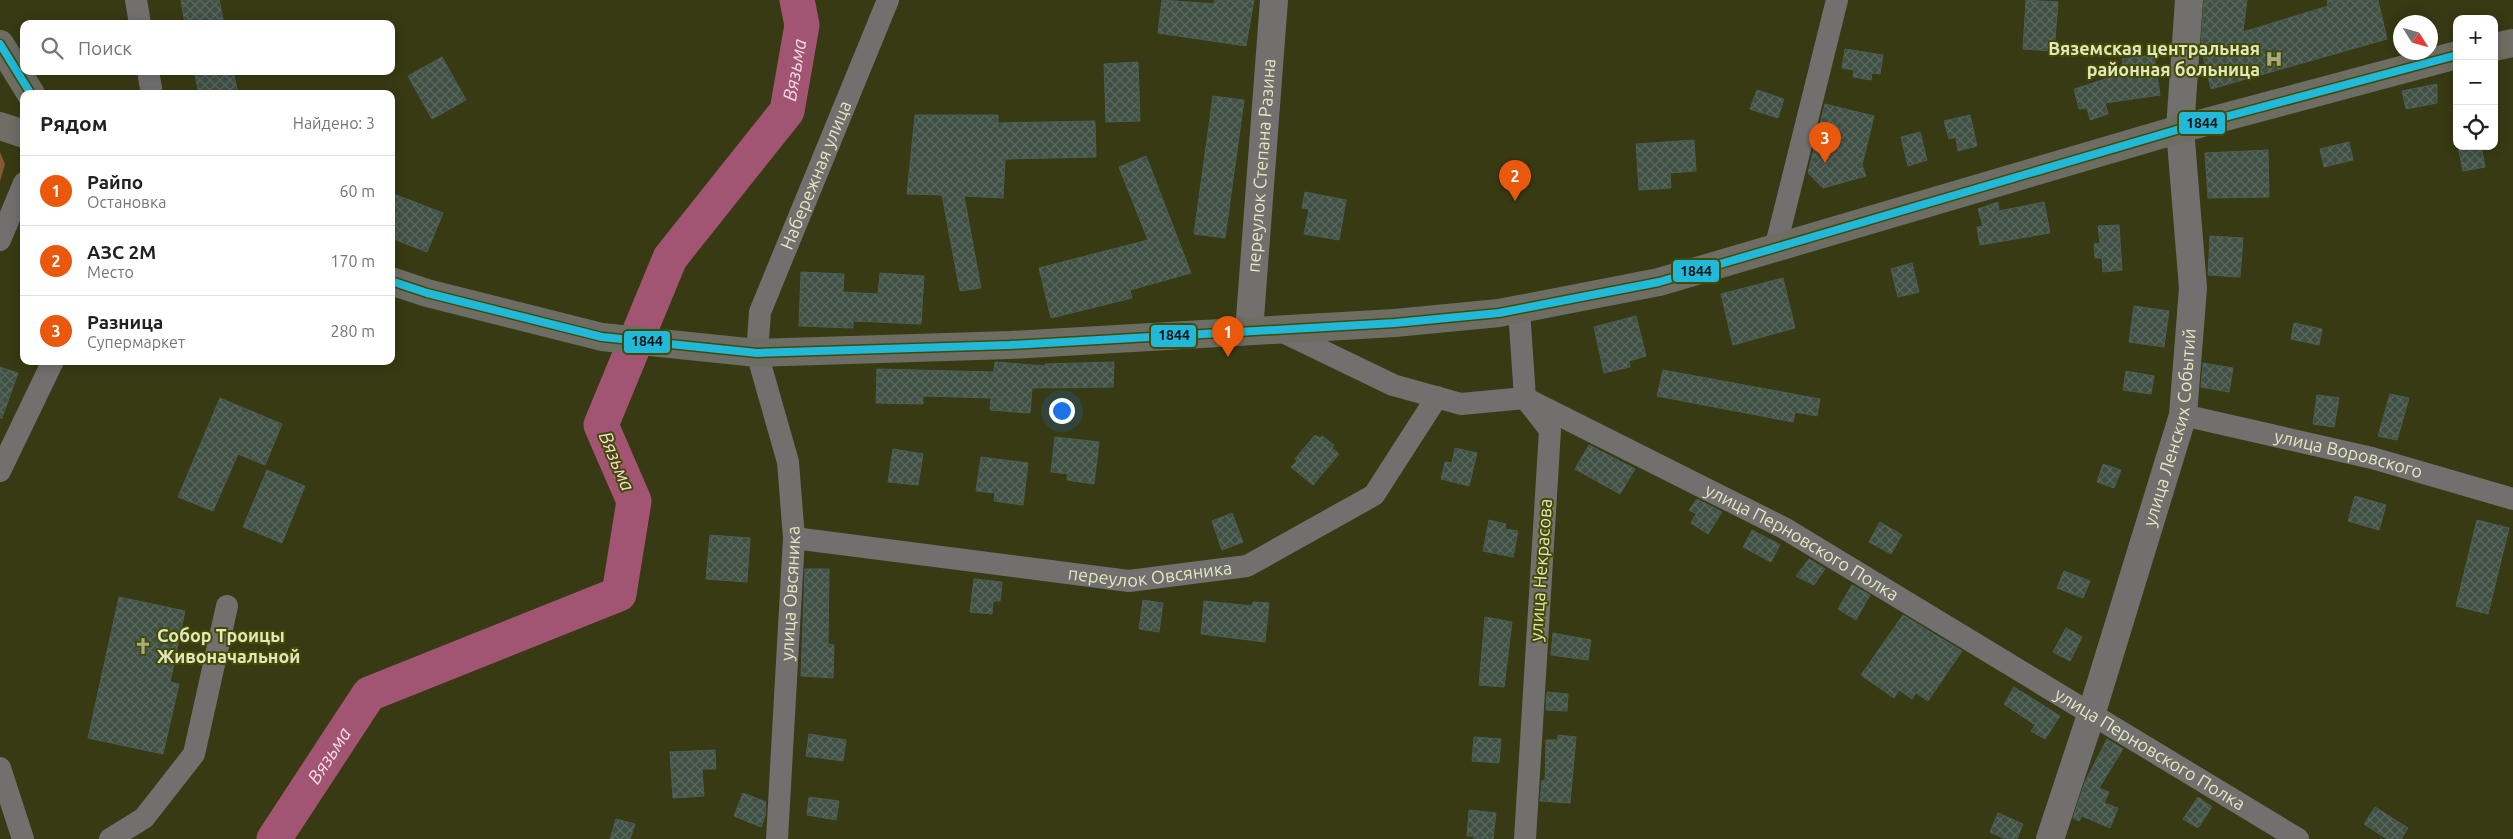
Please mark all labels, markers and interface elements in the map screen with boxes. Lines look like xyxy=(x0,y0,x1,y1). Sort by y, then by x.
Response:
north arrow xyxy=(2393,15,2438,60)
map controls xyxy=(2453,15,2498,150)
button: + xyxy=(2453,15,2498,60)
search box xyxy=(20,20,395,75)
icon: search xyxy=(38,34,66,62)
text: Поиск xyxy=(78,37,132,59)
water label: Вязьма xyxy=(778,37,810,103)
place label: Вяземская центральная районная больница xyxy=(2048,38,2260,79)
hospital icon: Вяземская центральная районная больница xyxy=(2264,49,2284,69)
street label: переулок Степана Разина xyxy=(1242,58,1279,273)
button: − xyxy=(2453,60,2498,105)
street label: Набережная улица xyxy=(776,97,855,252)
button: locate xyxy=(2453,105,2498,150)
text: Рядом xyxy=(40,111,108,135)
line badge: 1844 xyxy=(2178,111,2226,135)
text: Найдено: 3 xyxy=(293,114,375,132)
text: 1844 xyxy=(2186,115,2218,131)
pin: 3 xyxy=(1809,122,1841,163)
pin: 2 xyxy=(1499,160,1531,201)
text: Райпо xyxy=(87,171,143,193)
text: 1 xyxy=(51,182,61,200)
text: 60 m xyxy=(339,182,375,200)
text: Остановка xyxy=(87,193,166,211)
text: АЗС 2М xyxy=(87,241,156,263)
text: 2 xyxy=(51,252,61,270)
text: 170 m xyxy=(330,252,375,270)
line badge: 1844 xyxy=(1672,259,1720,283)
text: Место xyxy=(87,263,134,281)
text: 1844 xyxy=(1680,263,1712,279)
text: Разница xyxy=(87,311,163,333)
pin: 1 xyxy=(1212,316,1244,357)
text: 3 xyxy=(51,322,61,340)
text: 280 m xyxy=(330,322,375,340)
line badge: 1844 xyxy=(1150,324,1197,348)
text: 1844 xyxy=(1158,327,1190,343)
street label: улица Ленских Событий xyxy=(2139,327,2199,528)
line badge: 1844 xyxy=(623,330,671,354)
text: Супермаркет xyxy=(87,333,185,351)
text: 1844 xyxy=(631,333,663,349)
your location xyxy=(1049,398,1075,424)
street label: улица Воровского xyxy=(2273,425,2425,481)
water label: Вязьма xyxy=(595,428,639,494)
street label: улица Перновского Полка xyxy=(1702,479,1903,604)
street label: улица Некрасова xyxy=(1525,498,1555,642)
street label: улица Овсяника xyxy=(776,525,803,661)
street label: переулок Овсяника xyxy=(1067,557,1233,590)
place label: Собор Троицы Живоначальной xyxy=(157,625,300,666)
church icon: Собор Троицы Живоначальной xyxy=(133,636,153,656)
street label: улица Перновского Полка xyxy=(2051,683,2249,814)
water label: Вязьма xyxy=(302,723,355,788)

